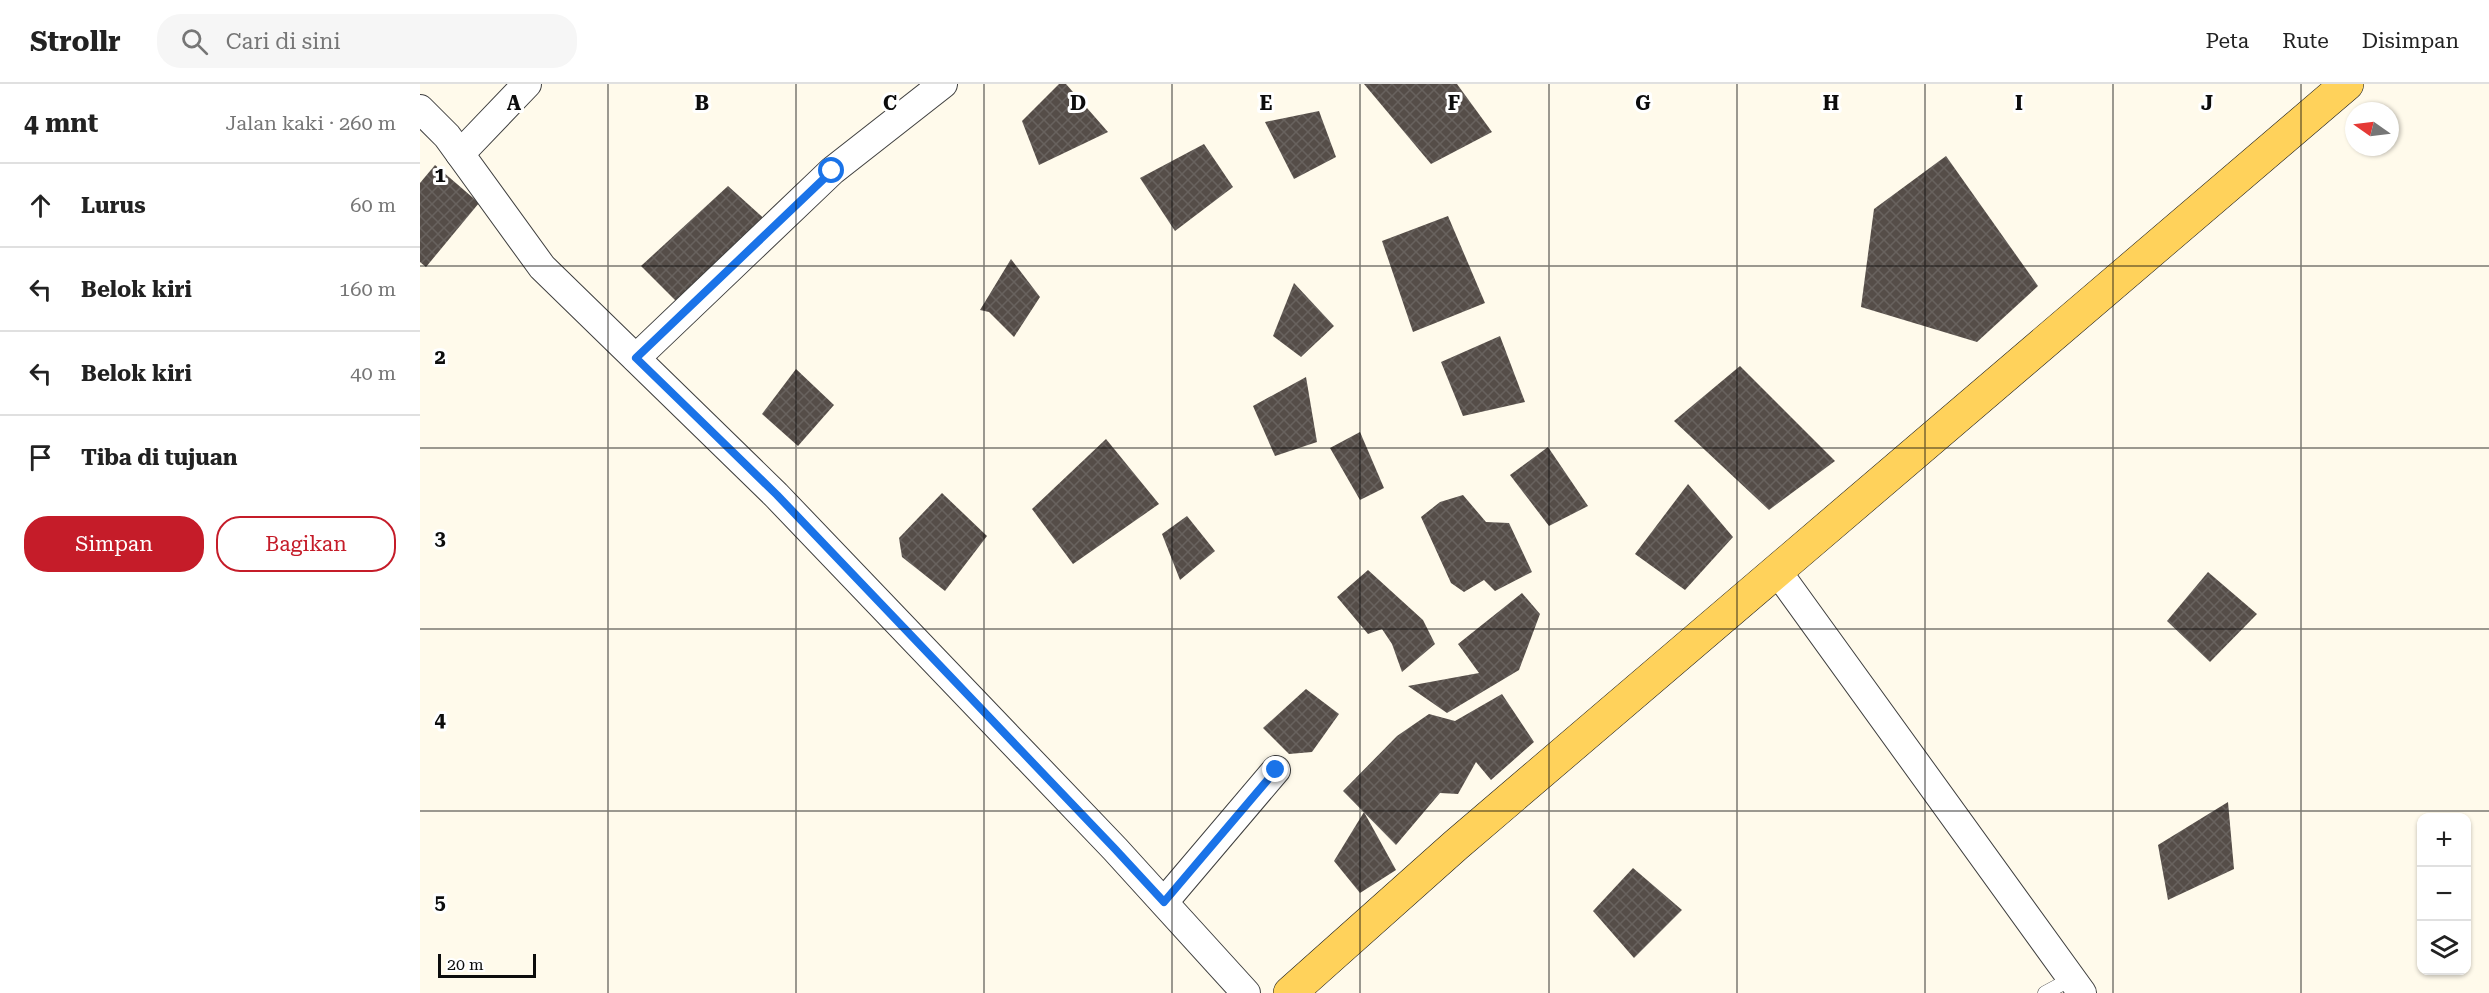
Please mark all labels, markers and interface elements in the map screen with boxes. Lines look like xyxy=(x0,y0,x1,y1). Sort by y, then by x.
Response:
search box xyxy=(157,14,577,68)
text: Strollr xyxy=(30,25,121,58)
icon: search xyxy=(178,25,211,58)
text: Cari di sini xyxy=(226,29,341,54)
text: Peta xyxy=(2206,29,2249,53)
text: Rute xyxy=(2282,29,2329,53)
text: Disimpan xyxy=(2362,29,2459,53)
text: A xyxy=(507,91,522,115)
text: B xyxy=(695,91,709,115)
text: C xyxy=(883,91,897,115)
text: D xyxy=(1070,91,1086,115)
text: E xyxy=(1260,91,1273,115)
text: F xyxy=(1448,91,1460,115)
text: G xyxy=(1635,91,1651,115)
text: H xyxy=(1823,91,1839,115)
text: I xyxy=(2015,91,2023,115)
text: J xyxy=(2201,91,2213,115)
north arrow xyxy=(2345,102,2399,156)
text: 4 mnt xyxy=(24,108,98,138)
text: Jalan kaki · 260 m xyxy=(225,111,396,135)
route start xyxy=(818,157,844,183)
text: 1 xyxy=(434,163,446,187)
icon: ahead xyxy=(24,189,57,222)
text: Lurus xyxy=(81,193,146,218)
text: 60 m xyxy=(350,193,396,217)
icon: left xyxy=(24,273,57,306)
text: Belok kiri xyxy=(81,277,192,302)
text: 160 m xyxy=(339,277,396,301)
text: 2 xyxy=(434,345,446,369)
icon: left xyxy=(24,357,57,390)
text: Belok kiri xyxy=(81,361,192,386)
text: 40 m xyxy=(350,361,396,385)
icon: arrive xyxy=(24,441,57,474)
text: Tiba di tujuan xyxy=(81,445,237,470)
button: Simpan xyxy=(24,516,204,572)
button: Bagikan xyxy=(216,516,396,572)
text: 3 xyxy=(434,526,446,550)
text: 4 xyxy=(434,708,446,732)
route end xyxy=(1262,756,1288,782)
map controls xyxy=(2417,813,2471,975)
button: + xyxy=(2417,813,2471,867)
button: − xyxy=(2417,867,2471,921)
text: 5 xyxy=(434,890,446,914)
button: layers xyxy=(2417,921,2471,975)
scale bar xyxy=(438,951,536,978)
text: 20 m xyxy=(447,955,484,974)

